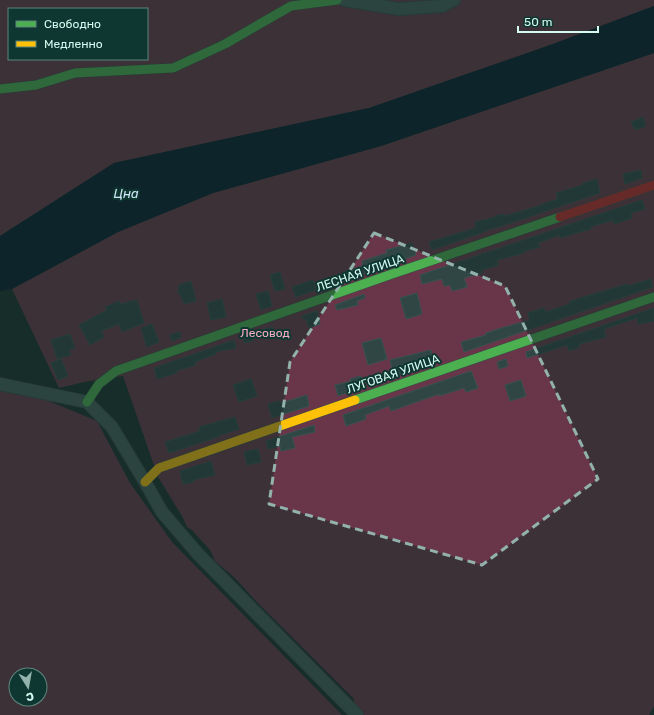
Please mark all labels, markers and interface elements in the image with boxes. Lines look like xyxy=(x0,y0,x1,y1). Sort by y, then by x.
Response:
legend xyxy=(8,8,148,60)
scale bar xyxy=(518,8,598,34)
text: 50 m xyxy=(524,15,552,29)
text: Свободно xyxy=(44,17,101,31)
text: Медленно xyxy=(44,37,103,51)
water label: Цна xyxy=(113,186,139,201)
street label: ЛЕСНАЯ УЛИЦА xyxy=(314,251,406,295)
park label: Лесовод xyxy=(240,326,290,340)
street label: ЛУГОВАЯ УЛИЦА xyxy=(345,351,441,397)
north arrow xyxy=(8,667,48,707)
text: С xyxy=(25,689,35,703)

